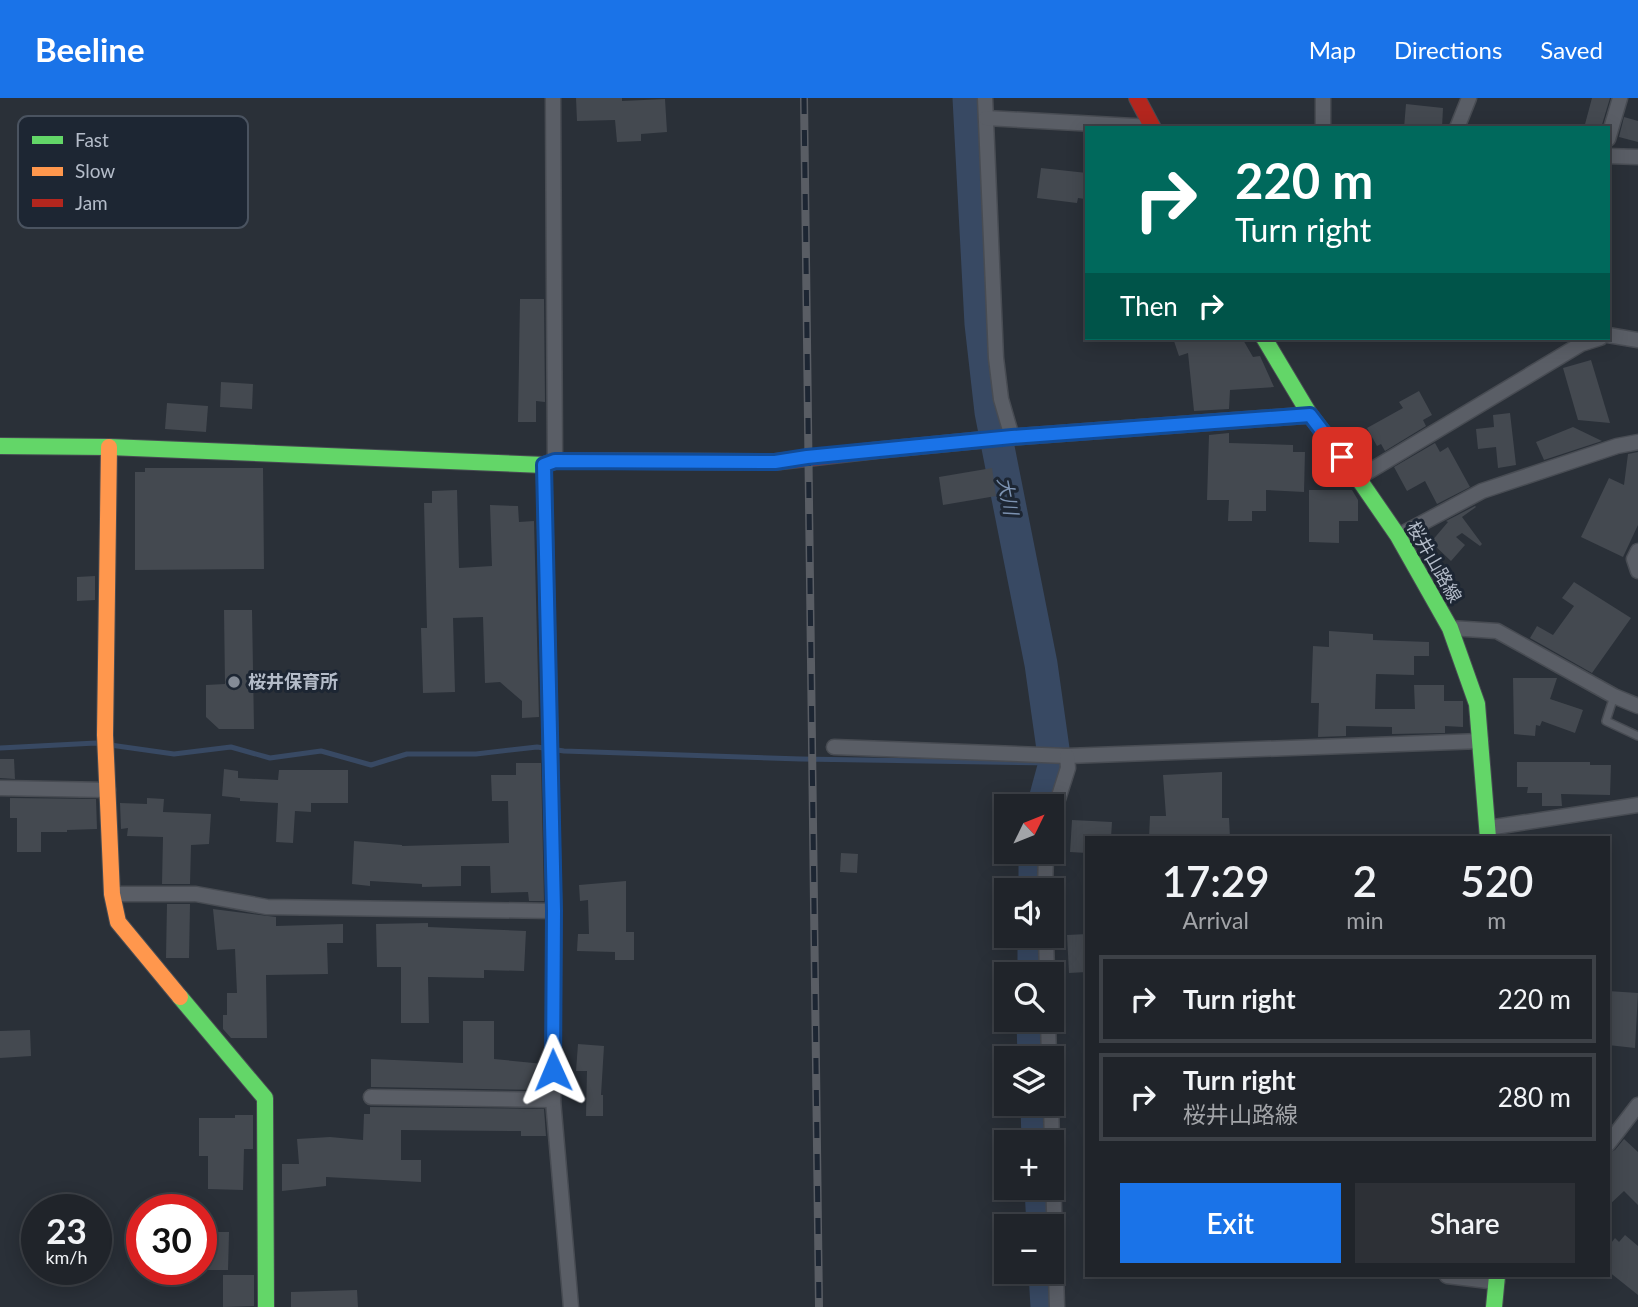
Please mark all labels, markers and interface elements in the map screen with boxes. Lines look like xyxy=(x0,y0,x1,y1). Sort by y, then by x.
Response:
text: Beeline xyxy=(35,29,145,69)
text: Map xyxy=(1309,35,1356,64)
text: Directions xyxy=(1394,35,1502,64)
text: Saved xyxy=(1540,35,1603,64)
legend xyxy=(18,116,248,228)
text: Fast xyxy=(75,128,109,151)
text: 220 m xyxy=(1235,151,1373,209)
icon: right xyxy=(1120,154,1211,245)
text: Slow xyxy=(75,159,115,182)
text: Jam xyxy=(75,191,108,214)
text: Turn right xyxy=(1235,210,1371,249)
icon: right xyxy=(1192,287,1230,325)
text: Then xyxy=(1120,290,1178,322)
pin xyxy=(1312,427,1372,487)
icon: arrive xyxy=(1323,438,1361,476)
water label: 大川 xyxy=(994,475,1024,519)
street label: 桜井山路線 xyxy=(1403,517,1467,606)
place label: 桜井保育所 xyxy=(248,670,338,692)
marker: 桜井保育所 xyxy=(226,674,242,690)
north arrow xyxy=(994,794,1064,864)
map controls xyxy=(994,794,1064,1284)
text: 17:29 xyxy=(1162,856,1270,906)
text: 2 xyxy=(1353,856,1377,906)
text: 520 xyxy=(1460,856,1533,906)
button: sound xyxy=(994,878,1064,948)
text: Arrival xyxy=(1183,906,1249,934)
text: min xyxy=(1346,906,1384,934)
text: m xyxy=(1487,906,1506,934)
button: search xyxy=(994,962,1064,1032)
icon: right xyxy=(1124,980,1162,1018)
text: Turn right xyxy=(1183,983,1296,1015)
text: 220 m xyxy=(1498,983,1571,1015)
position arrow xyxy=(516,1033,590,1107)
button: layers xyxy=(994,1046,1064,1116)
text: Turn right xyxy=(1183,1064,1296,1096)
icon: right xyxy=(1124,1078,1162,1116)
text: 280 m xyxy=(1498,1081,1571,1113)
text: 桜井山路線 xyxy=(1183,1100,1298,1128)
button: + xyxy=(994,1130,1064,1200)
button: Exit xyxy=(1120,1183,1341,1263)
button: Share xyxy=(1355,1183,1575,1263)
speed limit sign: 30 xyxy=(126,1194,217,1285)
text: 23 xyxy=(46,1209,87,1251)
button: − xyxy=(994,1214,1064,1284)
text: km/h xyxy=(45,1246,88,1268)

